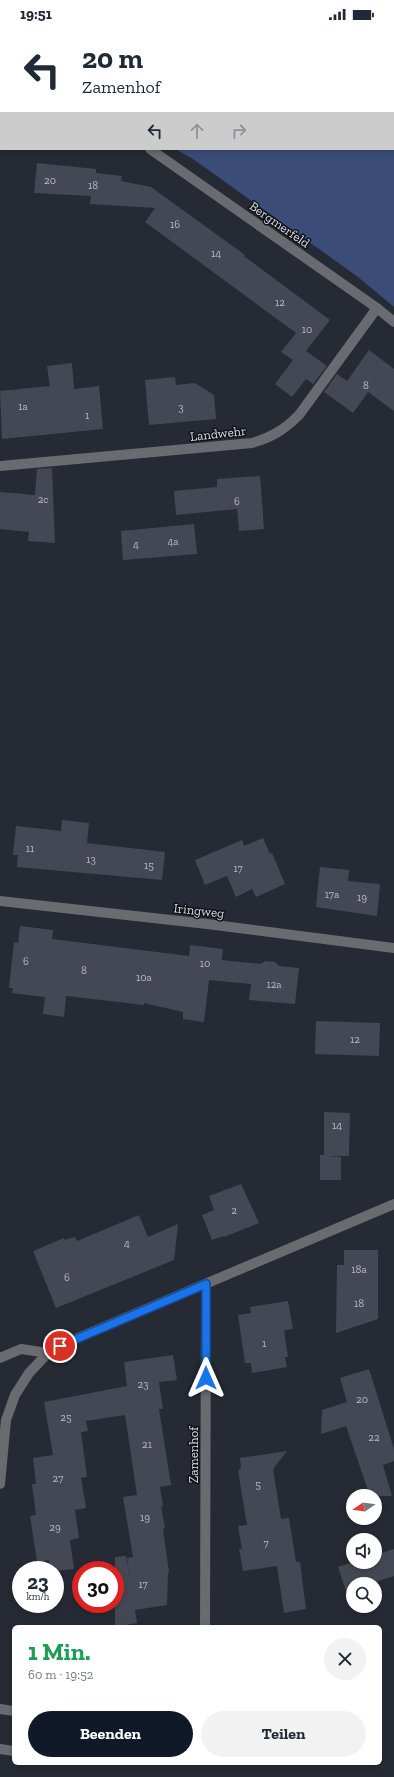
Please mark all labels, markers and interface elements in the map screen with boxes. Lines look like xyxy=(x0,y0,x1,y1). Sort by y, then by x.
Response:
text: 19:51 xyxy=(20,5,52,23)
text: 20 m xyxy=(82,42,143,75)
icon: left xyxy=(16,44,68,96)
text: Zamenhof xyxy=(82,76,160,98)
icon: left xyxy=(144,120,166,142)
icon: ahead xyxy=(186,120,208,142)
icon: right xyxy=(228,120,250,142)
house number: 20 xyxy=(44,174,56,187)
house number: 18 xyxy=(88,179,98,192)
street label: Bergmerfeld xyxy=(247,198,313,251)
house number: 16 xyxy=(170,218,180,231)
house number: 14 xyxy=(211,247,221,260)
house number: 12 xyxy=(275,296,285,309)
house number: 10 xyxy=(302,323,312,336)
house number: 8 xyxy=(363,379,369,392)
house number: 1a xyxy=(18,400,28,413)
house number: 3 xyxy=(178,401,184,414)
house number: 1 xyxy=(85,409,90,422)
street label: Landwehr xyxy=(189,423,247,444)
house number: 2c xyxy=(38,493,48,506)
house number: 6 xyxy=(234,495,240,508)
house number: 4a xyxy=(167,535,179,548)
house number: 4 xyxy=(133,538,139,551)
house number: 11 xyxy=(26,842,35,855)
house number: 13 xyxy=(86,853,96,866)
house number: 15 xyxy=(144,859,154,872)
house number: 17 xyxy=(233,862,243,875)
house number: 17a xyxy=(325,888,340,901)
house number: 19 xyxy=(357,891,367,904)
street label: Iringweg xyxy=(173,900,225,921)
house number: 6 xyxy=(23,955,29,968)
house number: 10 xyxy=(200,957,210,970)
house number: 8 xyxy=(81,964,87,977)
house number: 10a xyxy=(136,971,153,984)
house number: 12a xyxy=(266,978,282,991)
house number: 12 xyxy=(350,1033,360,1046)
house number: 14 xyxy=(332,1119,342,1132)
house number: 2 xyxy=(231,1204,237,1217)
house number: 4 xyxy=(124,1237,130,1250)
house number: 18a xyxy=(351,1263,367,1276)
house number: 6 xyxy=(64,1271,70,1284)
house number: 18 xyxy=(354,1297,364,1310)
pin xyxy=(43,1329,77,1363)
icon: arrive xyxy=(49,1335,71,1357)
house number: 1 xyxy=(262,1337,267,1350)
position arrow xyxy=(185,1357,227,1399)
house number: 23 xyxy=(137,1378,149,1391)
house number: 20 xyxy=(356,1393,368,1406)
house number: 25 xyxy=(60,1411,72,1424)
street label: Zamenhof xyxy=(186,1426,201,1483)
house number: 22 xyxy=(368,1431,380,1444)
house number: 21 xyxy=(142,1438,153,1451)
house number: 27 xyxy=(53,1472,63,1485)
house number: 5 xyxy=(255,1478,261,1491)
north arrow xyxy=(346,1489,382,1525)
map controls xyxy=(346,1489,382,1613)
house number: 19 xyxy=(140,1511,150,1524)
house number: 29 xyxy=(49,1521,61,1534)
button: sound xyxy=(346,1533,382,1569)
house number: 7 xyxy=(263,1537,269,1550)
speed limit sign: 30 xyxy=(72,1561,124,1613)
text: 23 xyxy=(27,1570,49,1594)
button: search xyxy=(346,1577,382,1613)
house number: 17 xyxy=(138,1578,148,1591)
text: km/h xyxy=(27,1591,49,1603)
text: 1 Min. xyxy=(28,1637,91,1666)
button: close xyxy=(324,1638,366,1680)
text: 60 m · 19:52 xyxy=(28,1667,93,1682)
button: Beenden xyxy=(28,1711,193,1757)
button: Teilen xyxy=(201,1711,366,1757)

